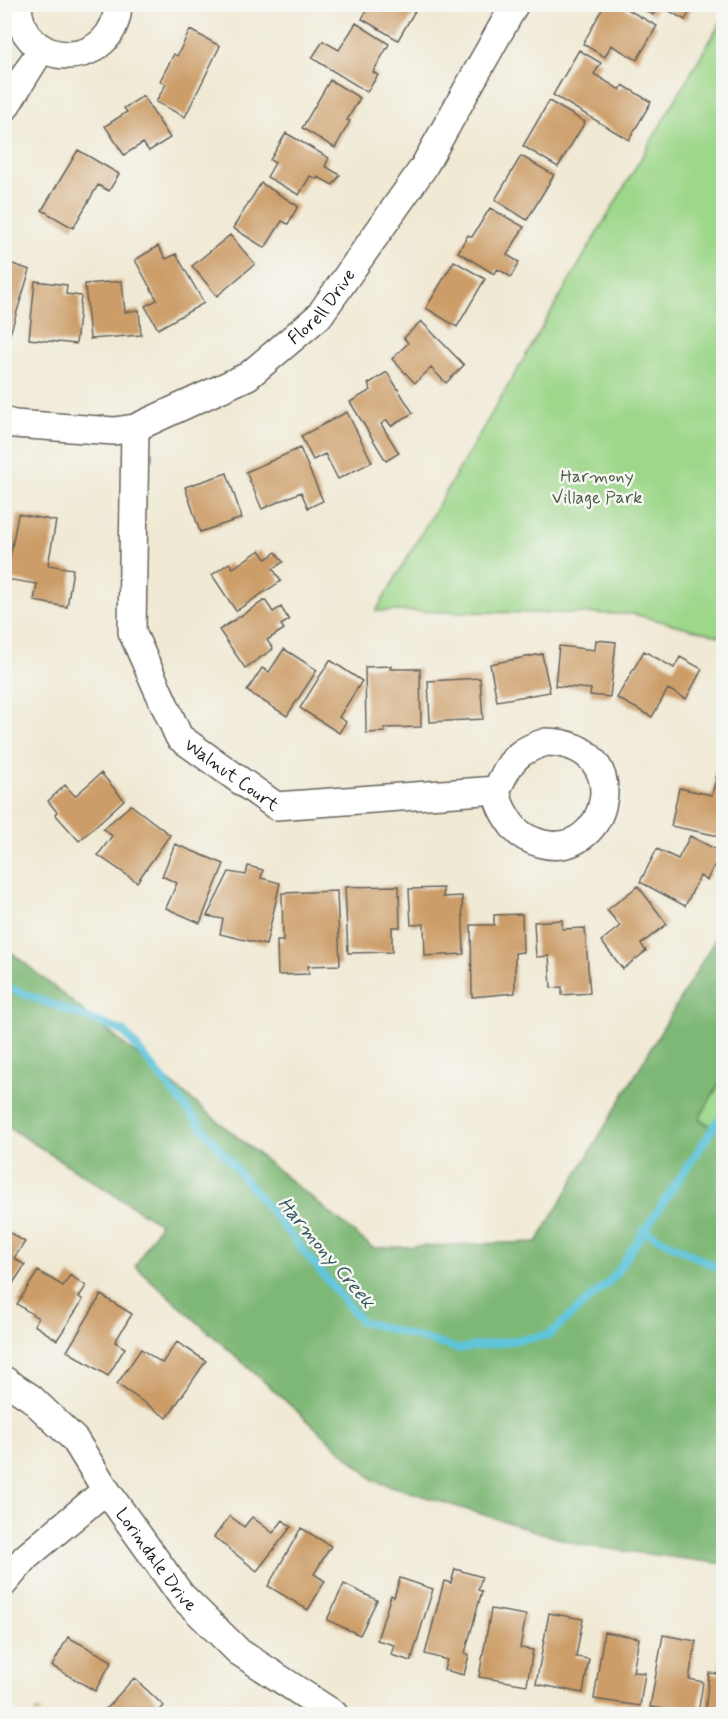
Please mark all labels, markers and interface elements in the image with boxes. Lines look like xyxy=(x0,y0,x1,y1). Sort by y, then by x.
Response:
street label: Florell Drive xyxy=(283,264,361,350)
park label: Harmony Village Park xyxy=(552,465,642,510)
street label: Walnut Court xyxy=(179,734,284,818)
water label: Harmony Creek xyxy=(271,1191,381,1315)
street label: Lorindale Drive xyxy=(109,1503,202,1617)

